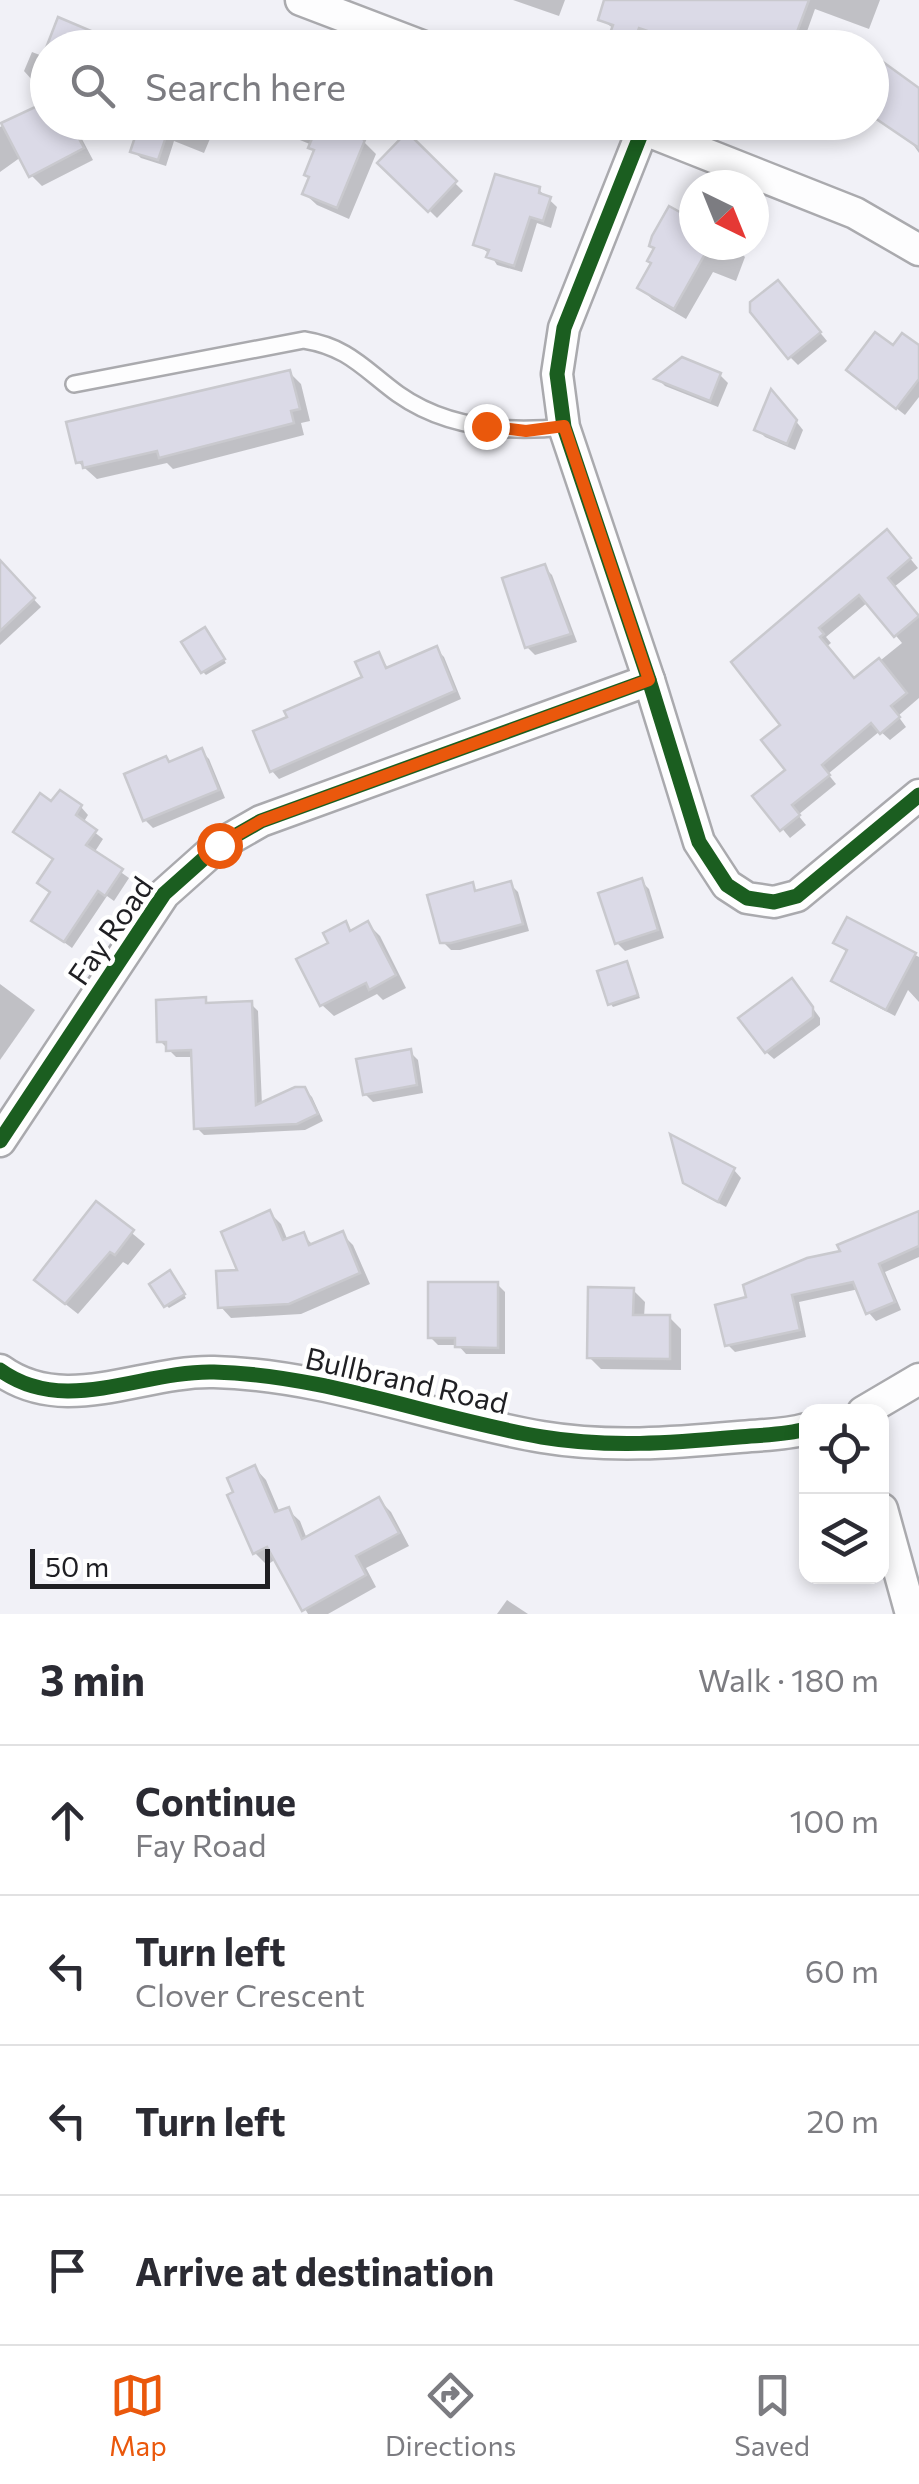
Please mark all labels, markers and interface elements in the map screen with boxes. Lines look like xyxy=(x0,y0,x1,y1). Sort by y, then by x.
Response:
search box xyxy=(30,30,889,140)
icon: search xyxy=(65,58,120,113)
text: Search here xyxy=(145,62,346,109)
north arrow xyxy=(679,170,769,260)
route end xyxy=(464,404,510,450)
route start xyxy=(197,823,243,869)
street label: Fay Road xyxy=(58,869,160,991)
street label: Bullbrand Road xyxy=(302,1338,512,1420)
map controls xyxy=(799,1404,889,1584)
button: locate xyxy=(799,1404,889,1494)
button: layers xyxy=(799,1494,889,1584)
scale bar xyxy=(30,1544,270,1588)
text: 50 m xyxy=(45,1549,109,1583)
text: 3 min xyxy=(40,1653,145,1705)
text: Walk · 180 m xyxy=(698,1659,879,1699)
text: Continue xyxy=(135,1777,296,1824)
icon: ahead xyxy=(40,1793,95,1848)
text: 100 m xyxy=(790,1800,879,1840)
text: Fay Road xyxy=(135,1824,267,1864)
text: Turn left xyxy=(135,1927,286,1974)
icon: left xyxy=(40,1943,95,1998)
text: 60 m xyxy=(805,1950,879,1990)
text: Clover Crescent xyxy=(135,1974,365,2014)
icon: left xyxy=(40,2093,95,2148)
text: Turn left xyxy=(135,2097,286,2144)
text: 20 m xyxy=(806,2100,879,2140)
icon: arrive xyxy=(40,2243,95,2298)
text: Arrive at destination xyxy=(135,2247,494,2294)
tab: Map xyxy=(109,2368,167,2462)
tab: Directions xyxy=(385,2368,516,2462)
tab: Saved xyxy=(734,2368,810,2462)

